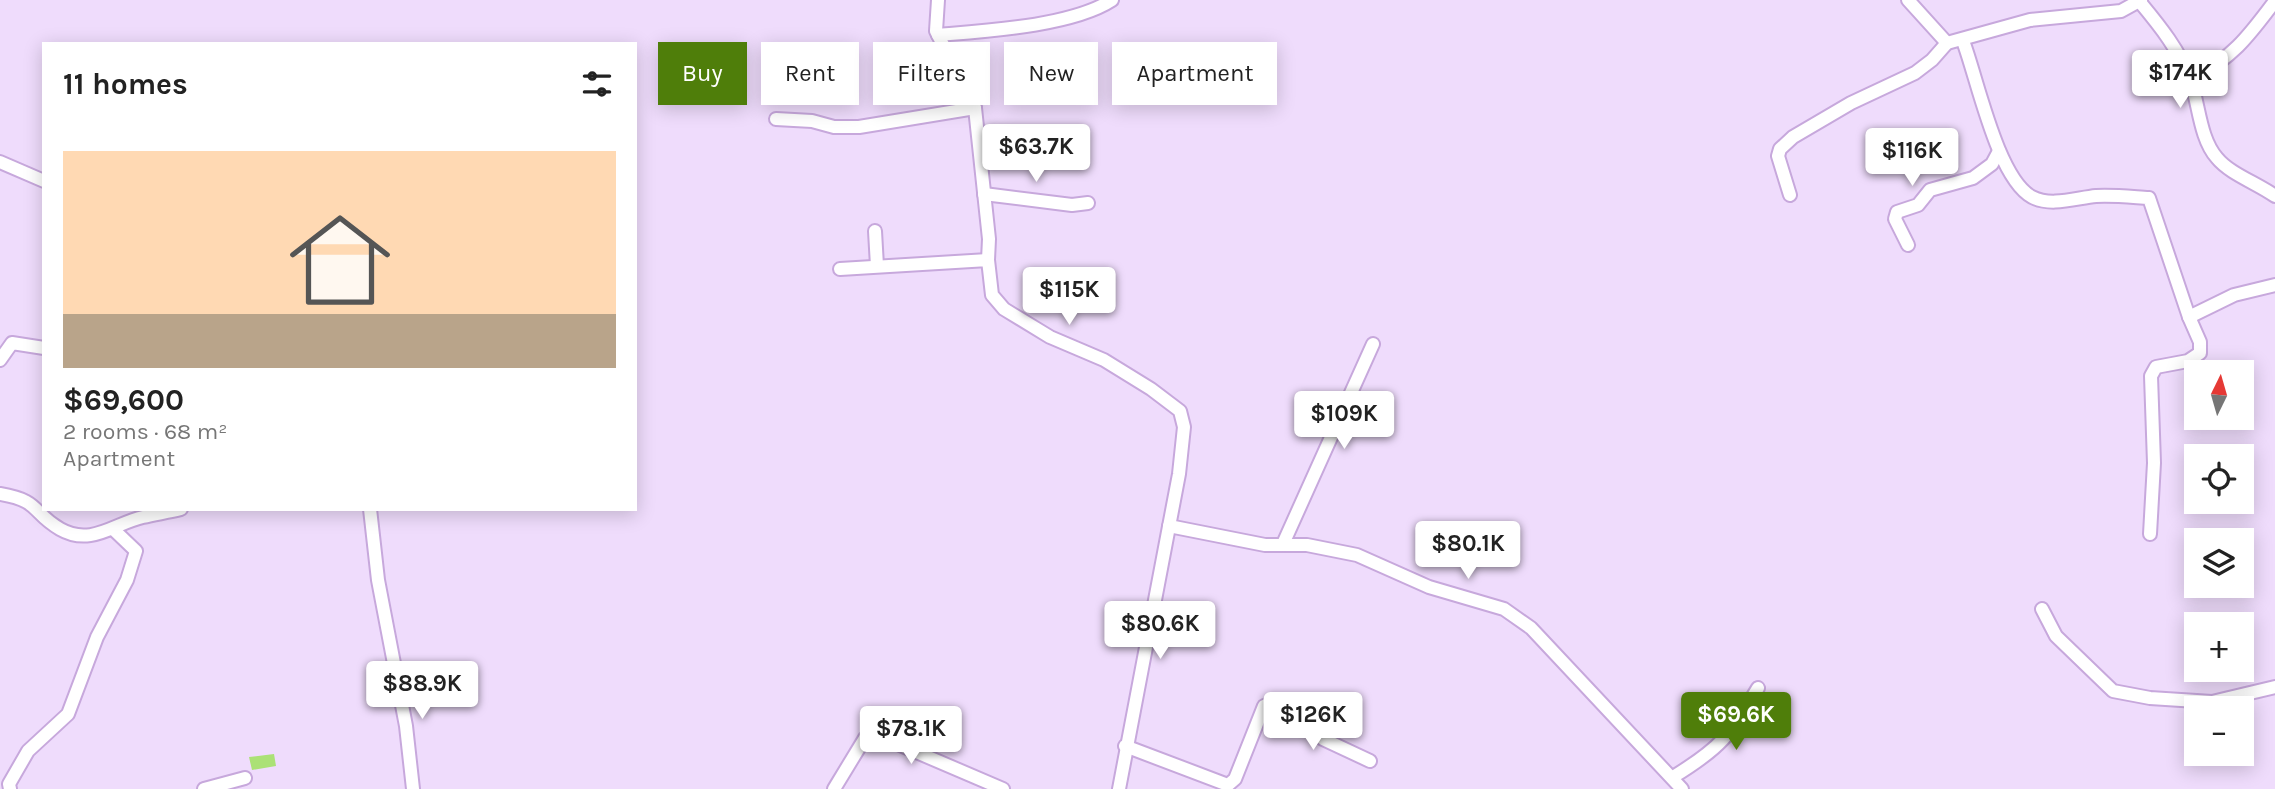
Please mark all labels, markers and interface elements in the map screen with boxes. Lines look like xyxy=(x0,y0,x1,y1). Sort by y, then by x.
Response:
chip: Buy xyxy=(658,42,747,105)
chip: Rent xyxy=(761,42,859,105)
chip: Filters xyxy=(873,42,990,105)
chip: New xyxy=(1004,42,1098,105)
chip: Apartment xyxy=(1112,42,1277,105)
pin: $174K xyxy=(2131,50,2229,110)
text: $174K xyxy=(2148,59,2212,86)
icon: filters xyxy=(578,65,616,103)
text: 11 homes xyxy=(63,66,188,102)
pin: $63.7K xyxy=(979,124,1093,184)
pin: $116K xyxy=(1863,128,1961,188)
text: $63.7K xyxy=(998,133,1074,160)
text: $116K xyxy=(1881,137,1943,164)
icon: home xyxy=(277,197,403,323)
pin: $115K xyxy=(1020,268,1118,327)
text: $115K xyxy=(1039,276,1099,303)
north arrow xyxy=(2184,360,2254,430)
map controls xyxy=(2184,360,2254,766)
text: $69,600 xyxy=(63,382,184,418)
pin: $109K xyxy=(1295,392,1393,451)
text: $109K xyxy=(1310,400,1378,427)
text: 2 rooms · 68 m² xyxy=(63,418,227,445)
button: locate xyxy=(2184,444,2254,514)
text: Apartment xyxy=(63,445,175,472)
pin: $80.1K xyxy=(1411,522,1525,581)
button: layers xyxy=(2184,528,2254,598)
text: $80.1K xyxy=(1431,530,1505,557)
pin: $80.6K xyxy=(1103,602,1217,661)
text: $80.6K xyxy=(1120,610,1200,637)
button: + xyxy=(2184,612,2254,682)
pin: $88.9K xyxy=(365,662,479,721)
text: $88.9K xyxy=(382,670,462,697)
pin: $126K xyxy=(1264,692,1362,752)
pin: $69.6K xyxy=(1679,692,1793,752)
button: − xyxy=(2184,696,2254,766)
text: $126K xyxy=(1280,701,1346,728)
text: $69.6K xyxy=(1697,701,1775,728)
pin: $78.1K xyxy=(854,706,968,766)
text: $78.1K xyxy=(876,715,946,742)

